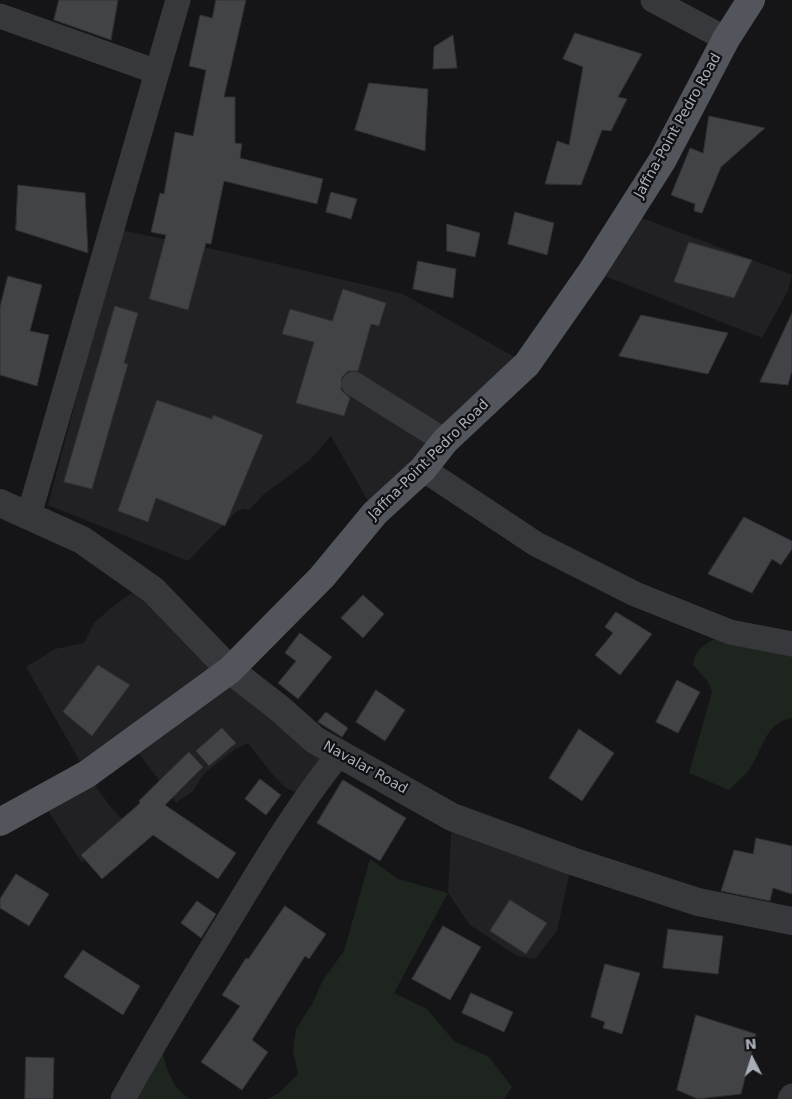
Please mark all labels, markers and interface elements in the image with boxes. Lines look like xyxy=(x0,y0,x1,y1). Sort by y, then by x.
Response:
street label: Jaffna-Point Pedro Road xyxy=(631,51,725,201)
street label: Jaffna-Point Pedro Road xyxy=(365,396,493,524)
street label: Navalar Road xyxy=(320,738,410,798)
north arrow xyxy=(727,1034,777,1084)
text: N xyxy=(744,1036,757,1053)

